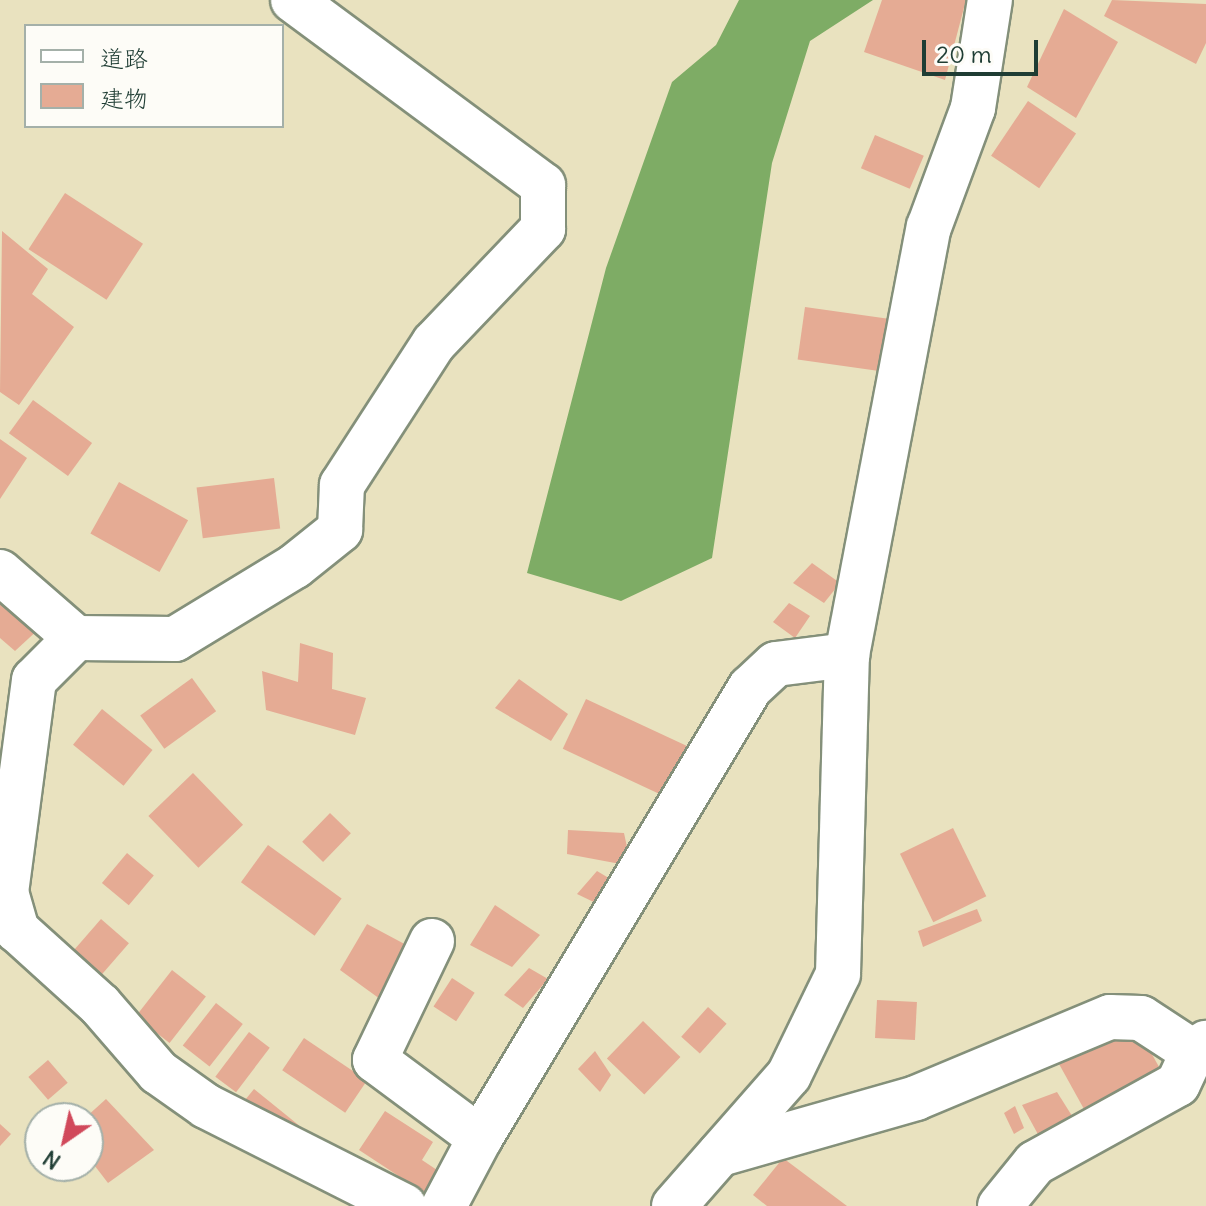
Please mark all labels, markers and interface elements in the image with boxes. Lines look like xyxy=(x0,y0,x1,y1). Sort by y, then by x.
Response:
legend xyxy=(24,24,284,128)
scale bar xyxy=(926,24,1042,74)
text: 20 m xyxy=(936,39,992,69)
text: 道路 xyxy=(100,43,148,73)
text: 建物 xyxy=(100,83,148,113)
north arrow xyxy=(24,1102,104,1182)
text: N xyxy=(38,1144,66,1176)

